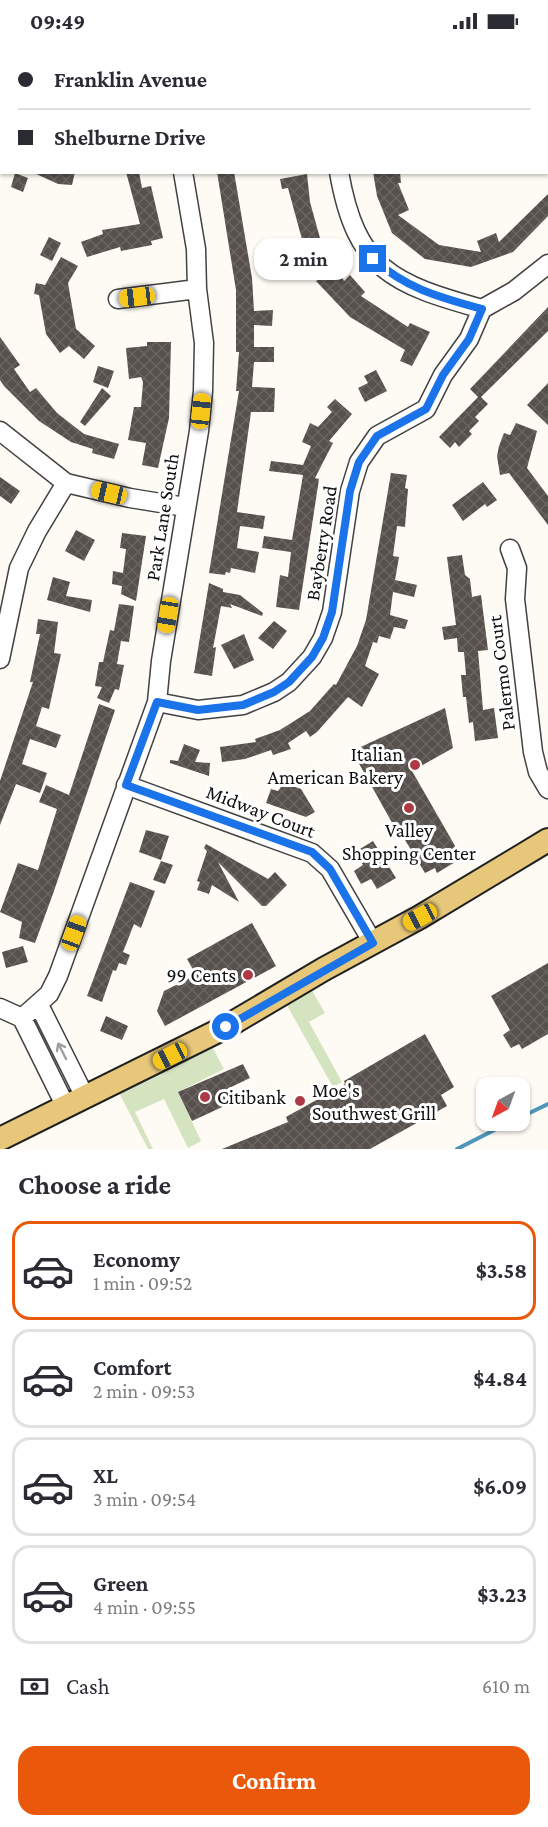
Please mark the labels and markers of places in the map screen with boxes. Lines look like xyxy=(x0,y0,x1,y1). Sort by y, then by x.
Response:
place label: Italian American Bakery xyxy=(268,743,404,789)
marker: Italian American Bakery xyxy=(408,758,422,772)
marker: Valley Shopping Center xyxy=(402,801,416,815)
place label: Valley Shopping Center xyxy=(342,819,476,865)
place label: 99 Cents xyxy=(166,964,236,986)
marker: 99 Cents xyxy=(241,968,255,982)
place label: Moe's Southwest Grill xyxy=(312,1079,436,1124)
place label: Citibank xyxy=(217,1086,286,1108)
marker: Citibank xyxy=(198,1090,212,1104)
marker: Moe's Southwest Grill xyxy=(293,1094,307,1108)

